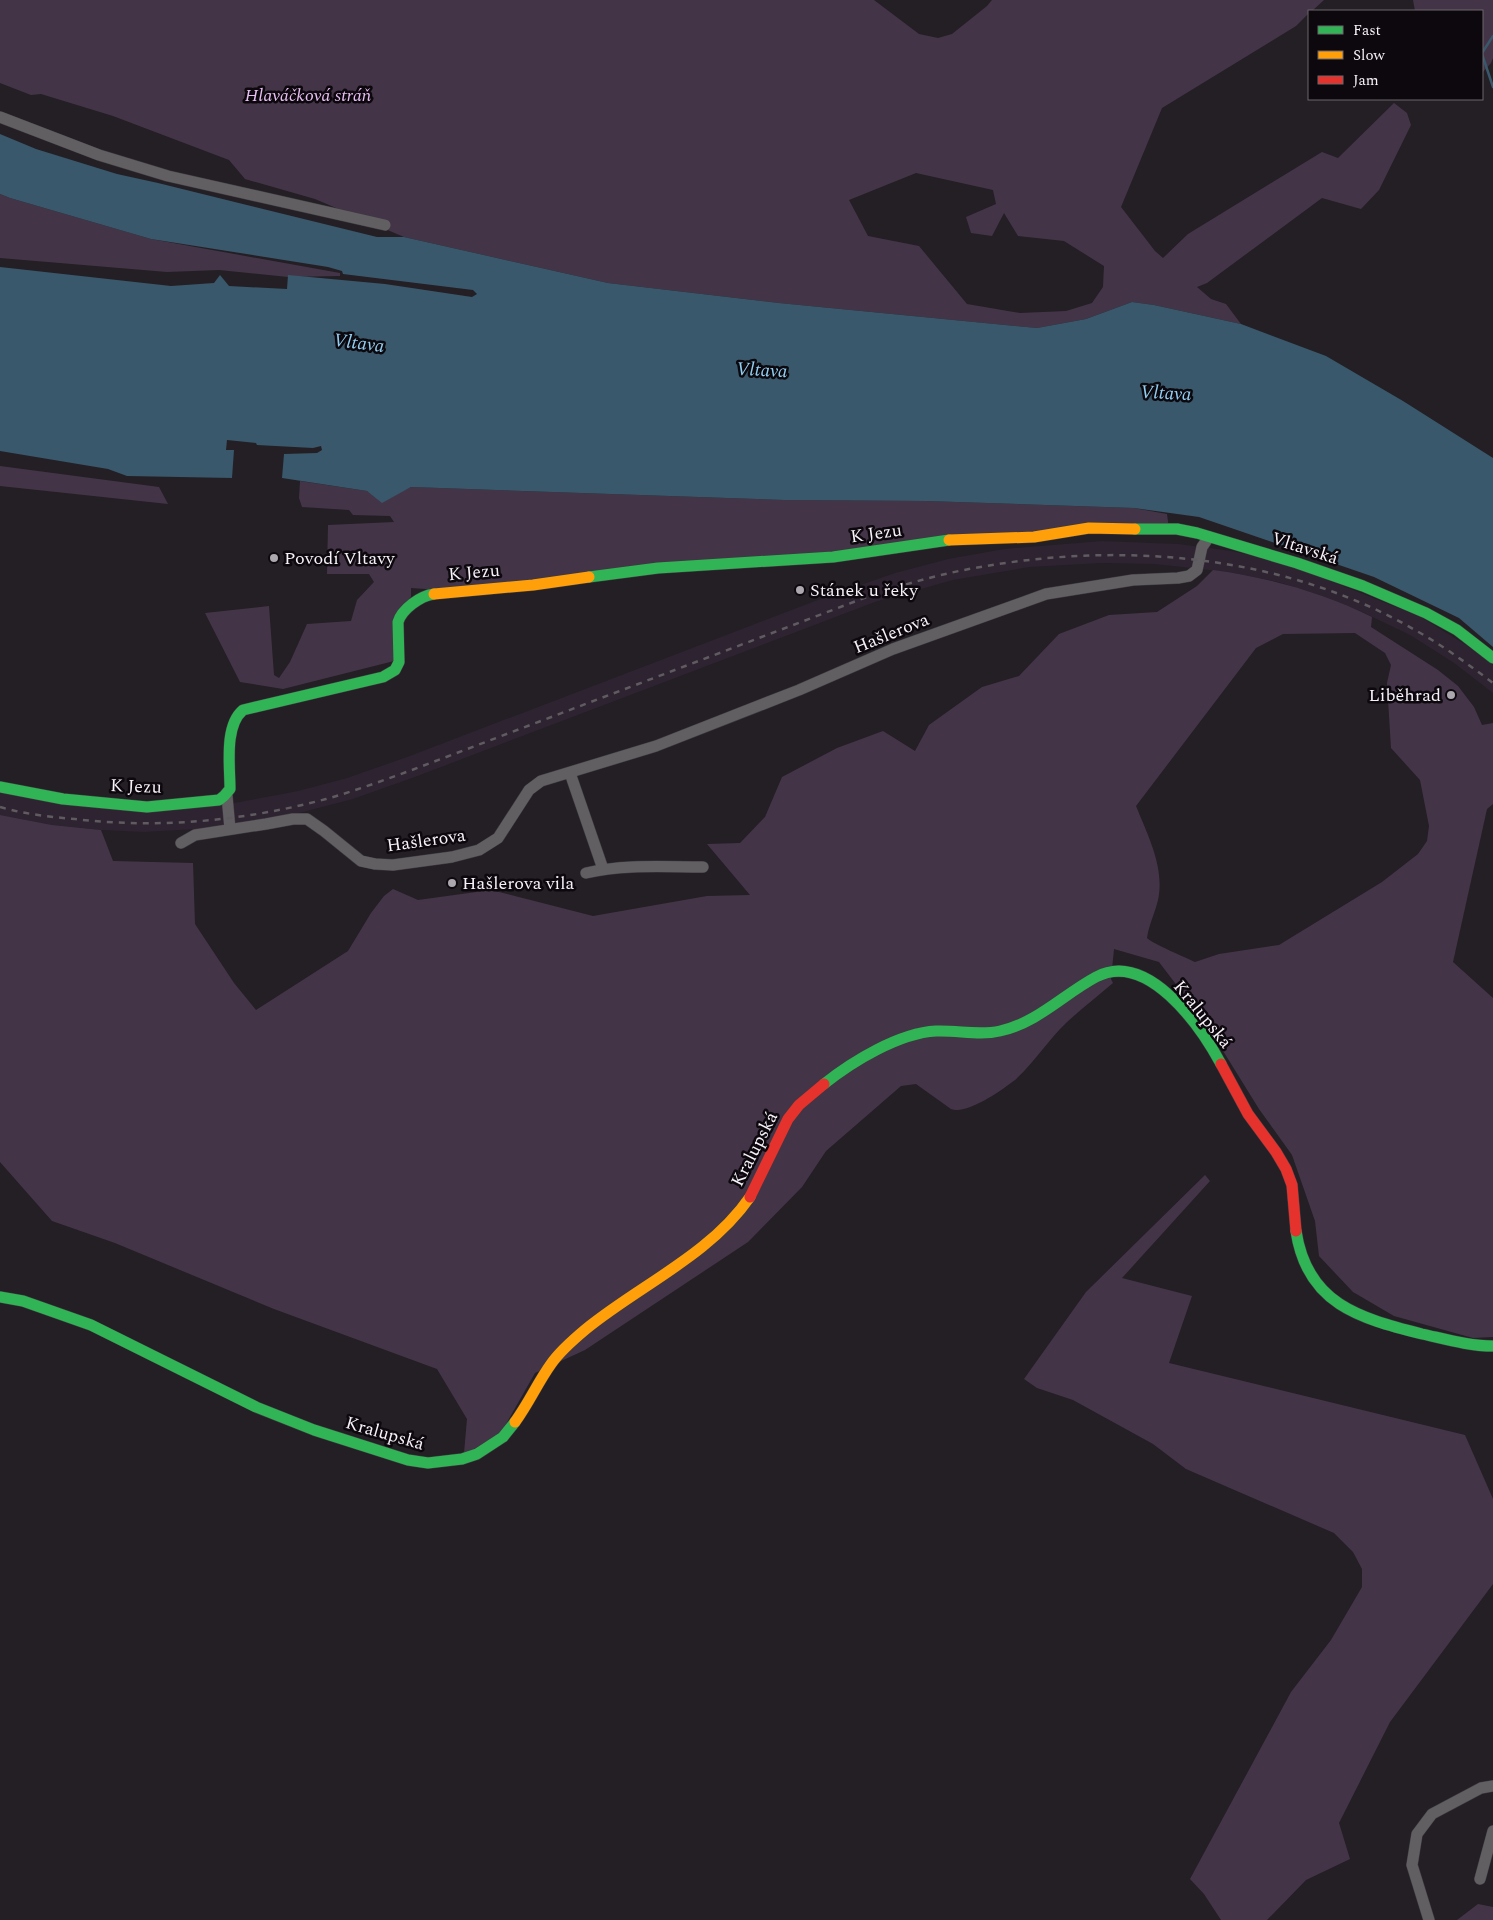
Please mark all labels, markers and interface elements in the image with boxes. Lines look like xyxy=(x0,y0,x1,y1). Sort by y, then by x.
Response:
legend xyxy=(1308,10,1483,100)
text: Fast xyxy=(1353,19,1381,42)
text: Slow xyxy=(1353,44,1385,67)
text: Jam xyxy=(1353,69,1379,92)
park label: Hlaváčková stráň xyxy=(245,82,372,109)
water label: Vltava xyxy=(332,326,386,361)
water label: Vltava xyxy=(736,355,789,386)
water label: Vltava xyxy=(1140,378,1193,409)
street label: K Jezu xyxy=(849,517,903,550)
street label: Vltavská xyxy=(1268,525,1342,572)
place label: Povodí Vltavy xyxy=(284,545,396,572)
marker: Povodí Vltavy xyxy=(268,552,280,564)
street label: K Jezu xyxy=(447,557,501,588)
place label: Stánek u řeky xyxy=(810,577,919,604)
marker: Stánek u řeky xyxy=(794,584,806,596)
street label: Hašlerova xyxy=(849,606,933,661)
place label: Liběhrad xyxy=(1368,682,1441,709)
marker: Liběhrad xyxy=(1445,689,1457,701)
street label: K Jezu xyxy=(110,772,162,801)
street label: Hašlerova xyxy=(385,822,467,859)
place label: Hašlerova vila xyxy=(462,870,575,897)
marker: Hašlerova vila xyxy=(446,877,458,889)
street label: Kralupská xyxy=(1167,974,1239,1054)
street label: Kralupská xyxy=(724,1107,785,1191)
street label: Kralupská xyxy=(342,1409,428,1458)

